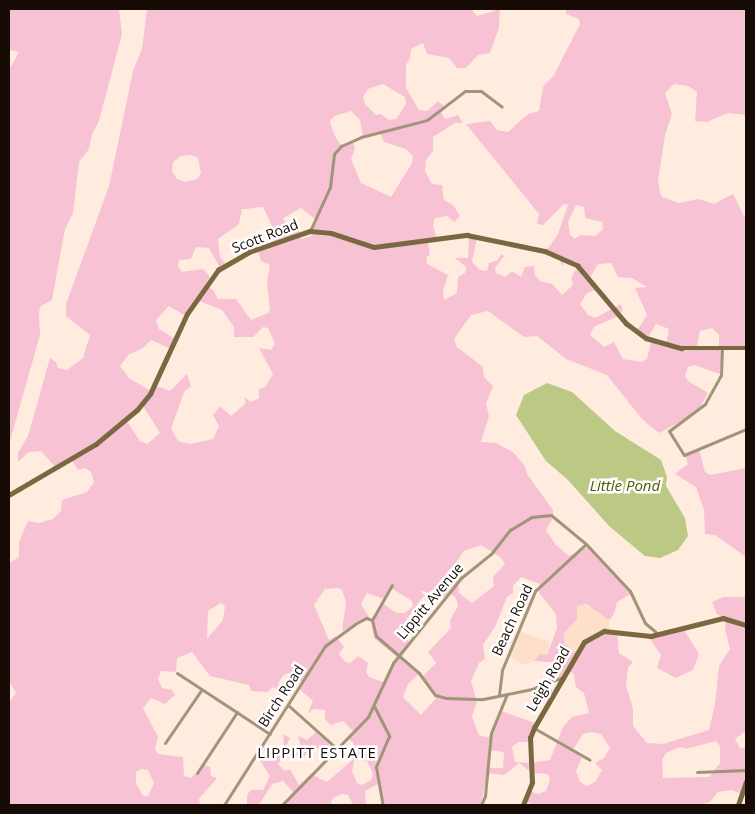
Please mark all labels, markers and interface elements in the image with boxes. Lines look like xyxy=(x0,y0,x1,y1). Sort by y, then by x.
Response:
street label: Scott Road xyxy=(229,216,301,256)
water label: Little Pond xyxy=(590,477,660,495)
street label: Lippitt Avenue xyxy=(393,560,467,642)
street label: Beach Road xyxy=(488,582,536,658)
street label: Leigh Road xyxy=(523,644,573,714)
street label: Birch Road xyxy=(255,662,307,730)
district label: LIPPITT ESTATE xyxy=(255,744,379,762)

